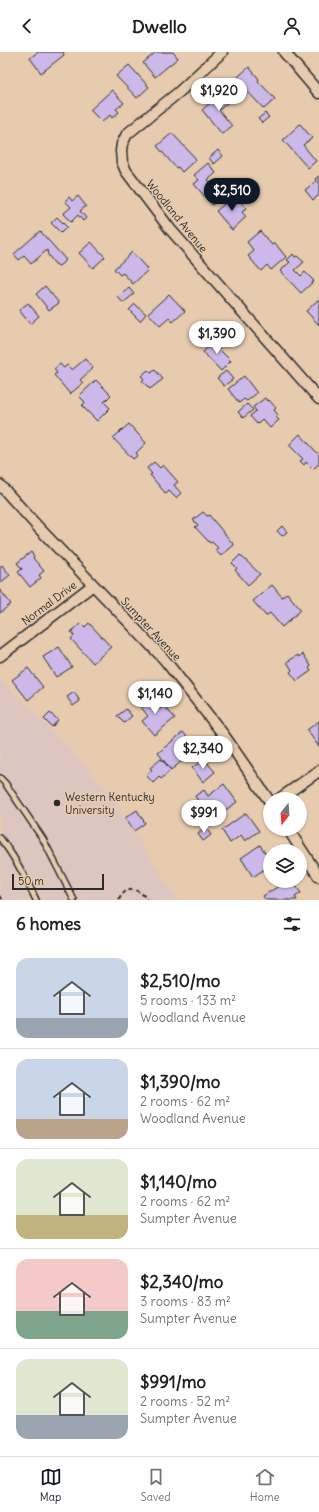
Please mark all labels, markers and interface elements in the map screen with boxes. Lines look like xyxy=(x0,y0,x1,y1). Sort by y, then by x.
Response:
icon: back xyxy=(16,15,38,37)
text: Dwello xyxy=(132,15,187,38)
icon: person xyxy=(281,15,303,37)
pin: $1,920 xyxy=(186,78,252,112)
text: $1,920 xyxy=(200,82,238,99)
street label: Woodland Avenue xyxy=(143,177,211,255)
pin: $2,510 xyxy=(199,178,265,212)
text: $2,510 xyxy=(213,182,251,199)
pin: $1,390 xyxy=(184,321,250,355)
text: $1,390 xyxy=(198,325,236,342)
street label: Normal Drive xyxy=(19,578,79,628)
street label: Sumpter Avenue xyxy=(118,594,184,664)
pin: $1,140 xyxy=(122,681,188,715)
text: $1,140 xyxy=(137,685,173,702)
pin: $2,340 xyxy=(170,736,236,770)
text: $2,340 xyxy=(183,740,223,757)
place label: Western Kentucky University xyxy=(65,790,155,817)
north arrow xyxy=(263,792,307,836)
map controls xyxy=(263,792,307,888)
marker: Western Kentucky University xyxy=(52,798,62,808)
pin: $991 xyxy=(180,800,228,834)
text: $991 xyxy=(190,804,218,821)
button: layers xyxy=(263,844,307,888)
scale bar xyxy=(12,872,104,891)
text: 50 m xyxy=(18,874,44,888)
text: 6 homes xyxy=(16,913,81,935)
icon: filters xyxy=(281,913,303,935)
text: $2,510/mo xyxy=(140,970,220,992)
icon: home xyxy=(48,974,96,1022)
text: 5 rooms · 133 m² xyxy=(140,992,236,1009)
text: Woodland Avenue xyxy=(140,1009,246,1026)
text: $1,390/mo xyxy=(140,1071,220,1093)
icon: home xyxy=(48,1075,96,1123)
text: 2 rooms · 62 m² xyxy=(140,1093,230,1110)
text: Woodland Avenue xyxy=(140,1110,246,1127)
text: $1,140/mo xyxy=(140,1171,217,1193)
icon: home xyxy=(48,1175,96,1223)
text: 2 rooms · 62 m² xyxy=(140,1193,230,1210)
text: Sumpter Avenue xyxy=(140,1210,237,1227)
text: $2,340/mo xyxy=(140,1271,223,1293)
icon: home xyxy=(48,1275,96,1323)
text: 3 rooms · 83 m² xyxy=(140,1293,231,1310)
text: Sumpter Avenue xyxy=(140,1310,237,1327)
text: $991/mo xyxy=(140,1371,206,1393)
icon: home xyxy=(48,1375,96,1423)
text: 2 rooms · 52 m² xyxy=(140,1393,230,1410)
text: Sumpter Avenue xyxy=(140,1410,237,1427)
tab: Map xyxy=(40,1466,62,1504)
tab: Saved xyxy=(141,1466,171,1504)
tab: Home xyxy=(250,1466,279,1504)

